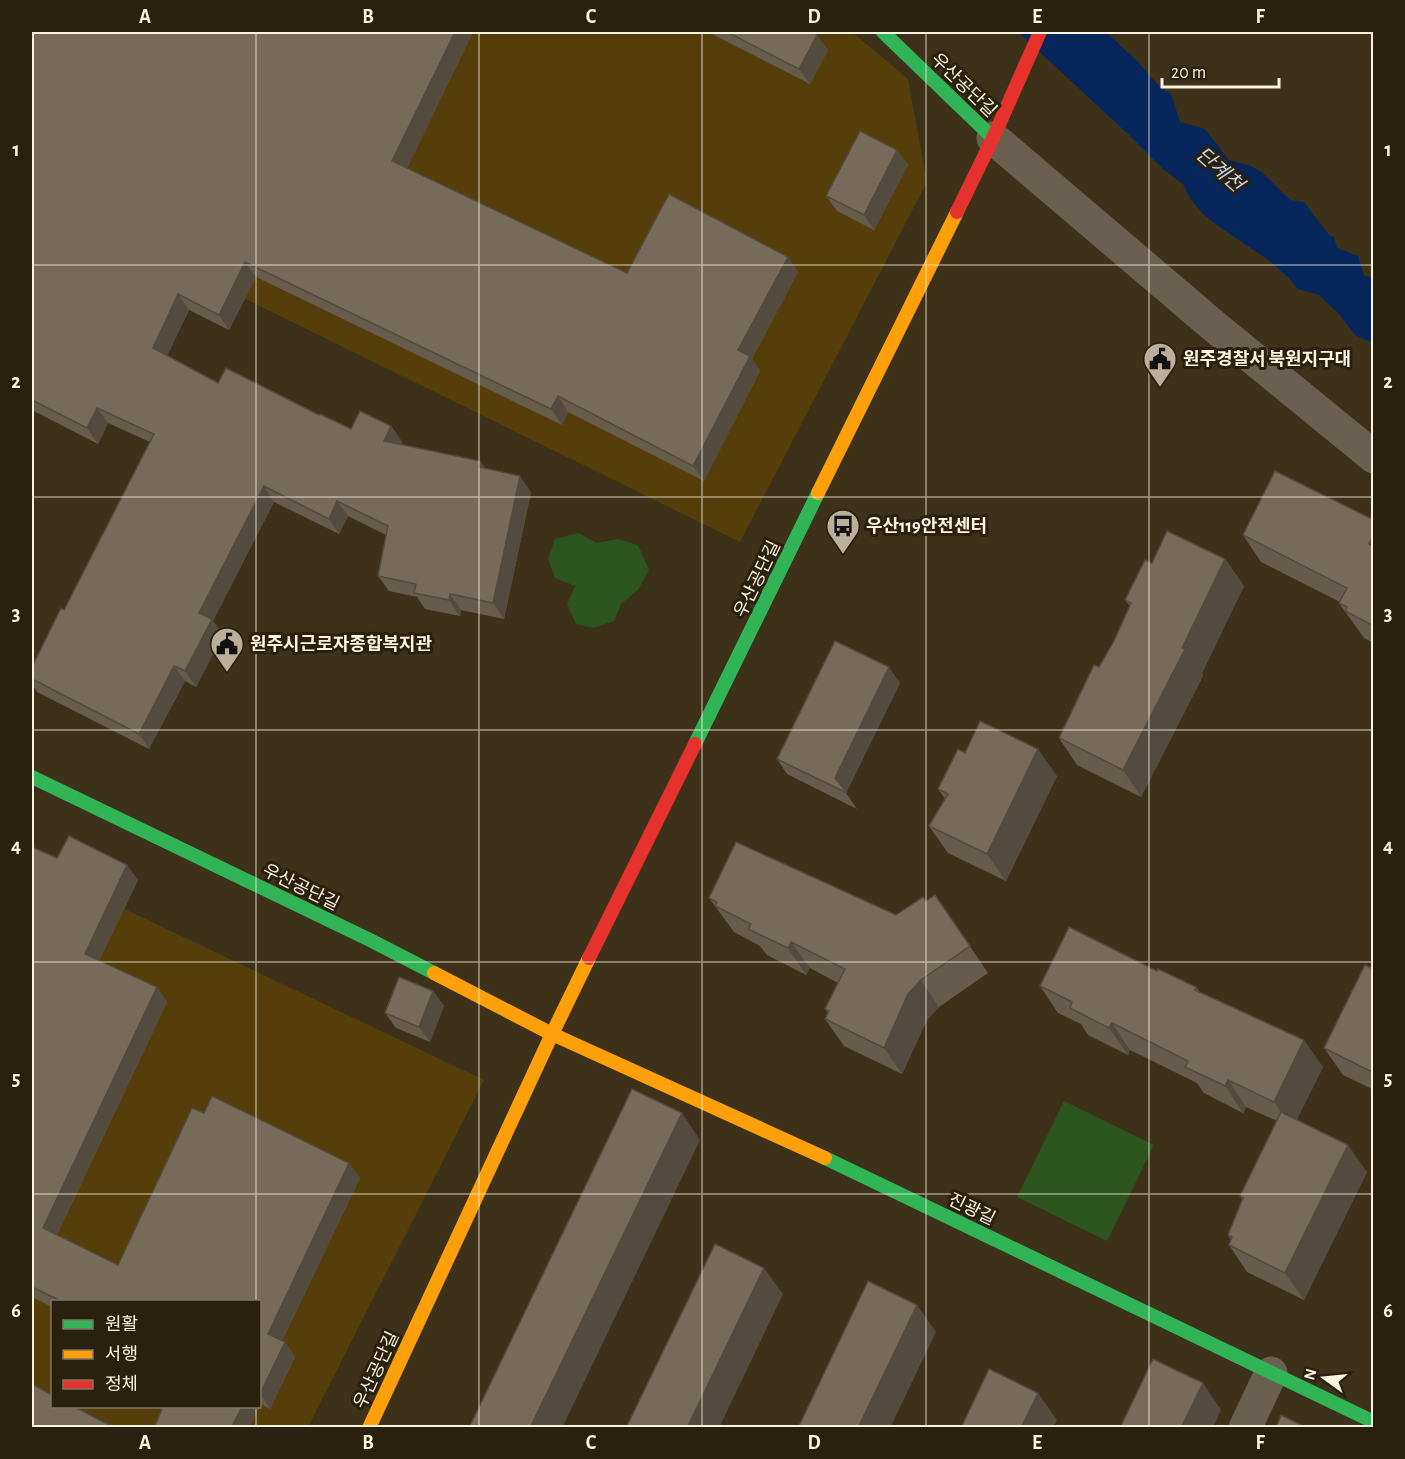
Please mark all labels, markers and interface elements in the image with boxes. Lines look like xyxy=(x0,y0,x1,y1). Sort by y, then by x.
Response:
text: A xyxy=(139,7,151,27)
text: B xyxy=(362,7,374,27)
text: C xyxy=(586,7,597,27)
text: D xyxy=(807,7,821,27)
text: E xyxy=(1032,7,1042,27)
text: F xyxy=(1255,7,1265,27)
street label: 우산공단길 xyxy=(927,50,1000,121)
scale bar xyxy=(1162,51,1279,89)
text: 20 m xyxy=(1171,64,1206,82)
text: 1 xyxy=(12,140,20,160)
text: 1 xyxy=(1384,140,1392,160)
water label: 단계천 xyxy=(1192,143,1249,197)
public building icon: 원주경찰서 북원지구대 xyxy=(1142,341,1178,388)
place label: 원주경찰서 북원지구대 xyxy=(1183,350,1351,369)
text: 2 xyxy=(11,372,21,392)
text: 2 xyxy=(1383,372,1393,392)
bus stop icon: 우산119안전센터 xyxy=(825,508,861,555)
place label: 우산119안전센터 xyxy=(866,517,987,536)
street label: 우산공단길 xyxy=(731,538,784,621)
text: 3 xyxy=(12,604,20,624)
text: 3 xyxy=(1384,604,1392,624)
public building icon: 원주시근로자종합복지관 xyxy=(209,626,245,673)
place label: 원주시근로자종합복지관 xyxy=(250,634,433,654)
text: 4 xyxy=(11,836,21,856)
text: 4 xyxy=(1383,836,1393,856)
street label: 우산공단길 xyxy=(259,861,342,914)
text: 5 xyxy=(12,1069,20,1089)
text: 5 xyxy=(1384,1069,1392,1089)
street label: 진광길 xyxy=(945,1190,998,1229)
legend xyxy=(51,1300,261,1408)
text: 6 xyxy=(11,1301,21,1321)
text: 6 xyxy=(1383,1301,1393,1321)
text: 원활 xyxy=(105,1314,138,1334)
street label: 우산공단길 xyxy=(350,1329,403,1412)
text: 서행 xyxy=(105,1345,138,1364)
north arrow xyxy=(1294,1348,1354,1408)
text: N xyxy=(1301,1367,1320,1382)
text: 정체 xyxy=(105,1374,138,1394)
text: A xyxy=(139,1433,151,1453)
text: B xyxy=(362,1433,374,1453)
text: C xyxy=(586,1433,597,1453)
text: D xyxy=(807,1433,821,1453)
text: E xyxy=(1032,1433,1042,1453)
text: F xyxy=(1255,1433,1265,1453)

